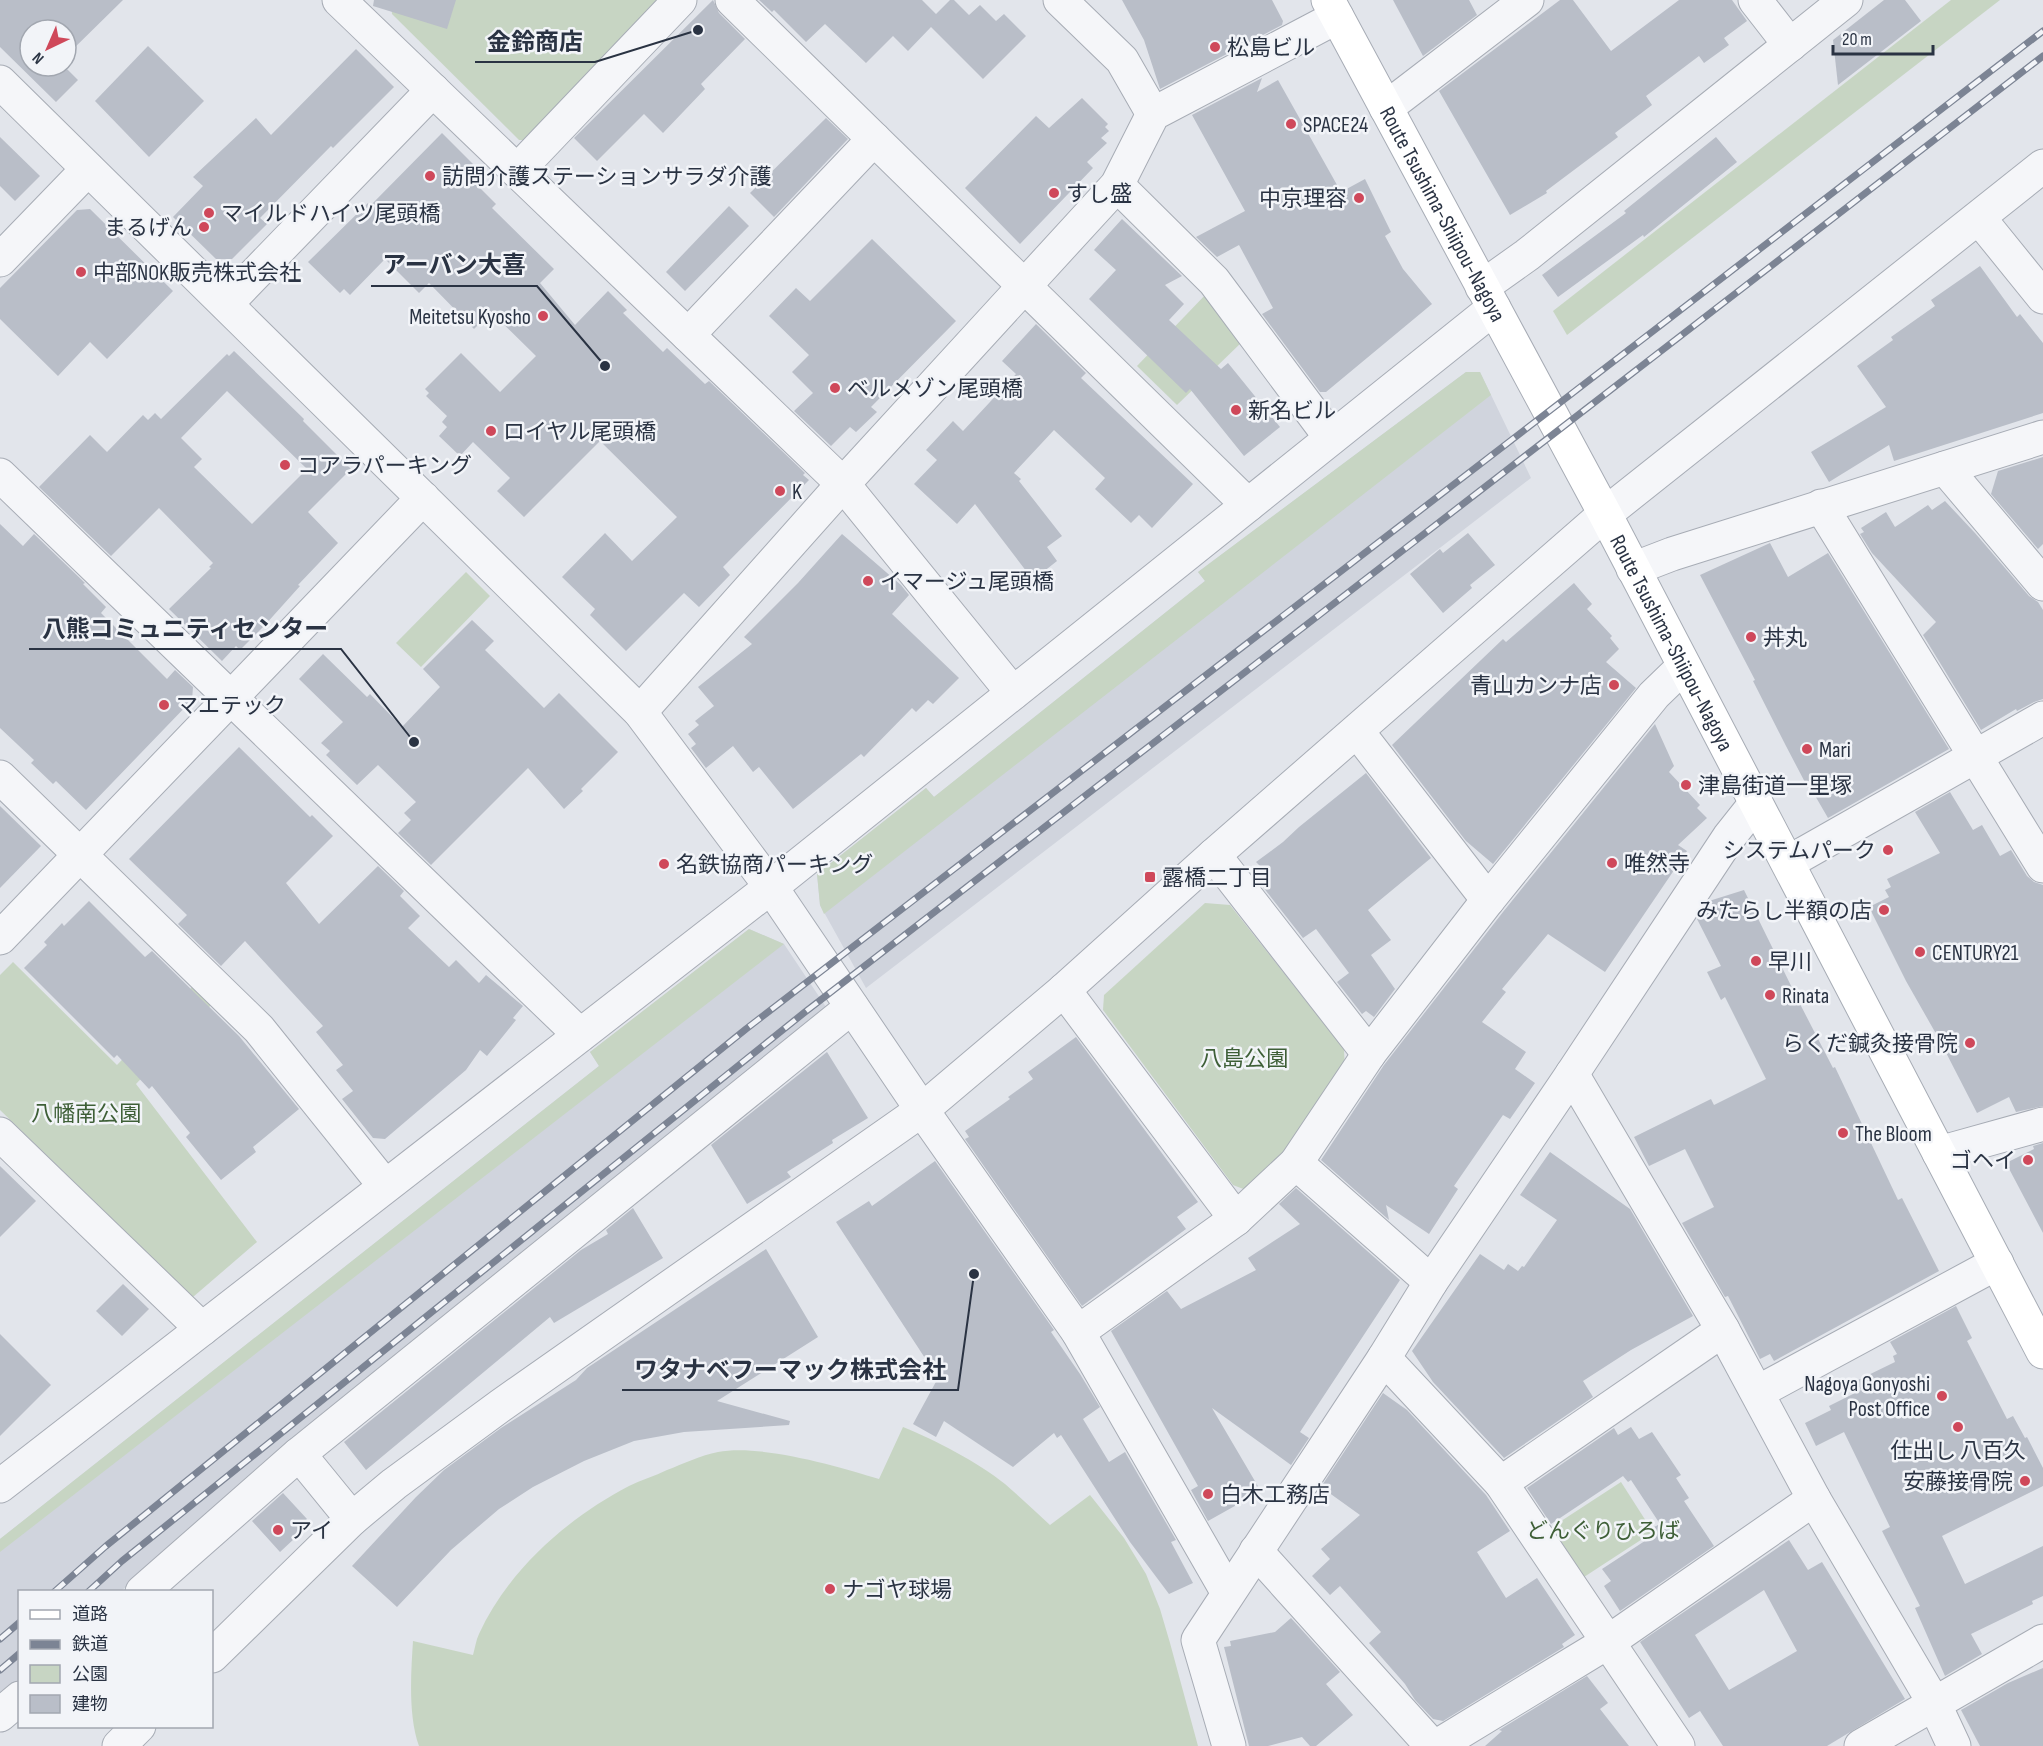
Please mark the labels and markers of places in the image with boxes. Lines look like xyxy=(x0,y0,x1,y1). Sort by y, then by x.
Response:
callout: 金鈴商店 xyxy=(475,20,595,62)
place label: 松島ビル xyxy=(1227,35,1315,62)
marker: 松島ビル xyxy=(1208,40,1222,54)
place label: SPACE24 xyxy=(1303,112,1368,139)
marker: SPACE24 xyxy=(1284,117,1298,131)
place label: 訪問介護ステーションサラダ介護 xyxy=(442,164,772,191)
marker: 訪問介護ステーションサラダ介護 xyxy=(423,169,437,183)
place label: すし盛 xyxy=(1066,181,1132,208)
marker: すし盛 xyxy=(1047,186,1061,200)
place label: 中京理容 xyxy=(1259,186,1347,213)
marker: 中京理容 xyxy=(1352,191,1366,205)
place label: マイルドハイツ尾頭橋 xyxy=(221,201,441,228)
marker: マイルドハイツ尾頭橋 xyxy=(202,206,216,220)
place label: まるげん xyxy=(104,215,192,242)
marker: まるげん xyxy=(197,220,211,234)
callout: アーバン大喜 xyxy=(371,244,537,286)
place label: 中部NOK販売株式会社 xyxy=(93,260,301,287)
marker: 中部NOK販売株式会社 xyxy=(74,265,88,279)
place label: Meitetsu Kyosho xyxy=(409,304,531,331)
marker: Meitetsu Kyosho xyxy=(536,309,550,323)
place label: ベルメゾン尾頭橋 xyxy=(847,376,1023,403)
marker: ベルメゾン尾頭橋 xyxy=(828,381,842,395)
place label: 新名ビル xyxy=(1248,398,1336,425)
marker: 新名ビル xyxy=(1229,403,1243,417)
place label: ロイヤル尾頭橋 xyxy=(503,419,656,446)
marker: ロイヤル尾頭橋 xyxy=(484,424,498,438)
place label: コアラパーキング xyxy=(297,453,472,480)
marker: コアラパーキング xyxy=(278,458,292,472)
place label: K xyxy=(792,479,802,506)
marker: K xyxy=(773,484,787,498)
place label: イマージュ尾頭橋 xyxy=(880,569,1054,596)
marker: イマージュ尾頭橋 xyxy=(861,574,875,588)
callout: 八熊コミュニティセンター xyxy=(29,607,341,649)
place label: 丼丸 xyxy=(1763,625,1807,652)
marker: 丼丸 xyxy=(1744,630,1758,644)
place label: 青山カンナ店 xyxy=(1470,673,1602,700)
marker: 青山カンナ店 xyxy=(1607,678,1621,692)
place label: マエテック xyxy=(176,693,286,720)
marker: マエテック xyxy=(157,698,171,712)
place label: Mari xyxy=(1819,737,1851,764)
marker: Mari xyxy=(1800,742,1814,756)
place label: 津島街道一里塚 xyxy=(1698,773,1852,800)
marker: 津島街道一里塚 xyxy=(1679,778,1693,792)
place label: システムパーク xyxy=(1723,838,1876,865)
marker: システムパーク xyxy=(1881,843,1895,857)
place label: 唯然寺 xyxy=(1624,851,1690,878)
place label: 名鉄協商パーキング xyxy=(676,852,873,879)
marker: 唯然寺 xyxy=(1605,856,1619,870)
marker: 名鉄協商パーキング xyxy=(657,857,671,871)
place label: 露橋二丁目 xyxy=(1162,865,1272,892)
marker: 露橋二丁目 xyxy=(1143,870,1157,884)
place label: みたらし半額の店 xyxy=(1696,898,1872,925)
marker: みたらし半額の店 xyxy=(1877,903,1891,917)
place label: CENTURY21 xyxy=(1932,940,2019,967)
marker: CENTURY21 xyxy=(1913,945,1927,959)
place label: 早川 xyxy=(1768,949,1812,976)
marker: 早川 xyxy=(1749,954,1763,968)
place label: Rinata xyxy=(1782,983,1829,1010)
marker: Rinata xyxy=(1763,988,1777,1002)
place label: らくだ鍼灸接骨院 xyxy=(1782,1031,1958,1058)
marker: らくだ鍼灸接骨院 xyxy=(1963,1036,1977,1050)
place label: The Bloom xyxy=(1855,1121,1932,1148)
marker: The Bloom xyxy=(1836,1126,1850,1140)
place label: ゴヘイ xyxy=(1950,1148,2016,1175)
marker: ゴヘイ xyxy=(2021,1153,2035,1167)
callout: ワタナベフーマック株式会社 xyxy=(622,1348,958,1390)
place label: Nagoya Gonyoshi Post Office xyxy=(1804,1371,1930,1423)
marker: Nagoya Gonyoshi Post Office xyxy=(1935,1389,1949,1403)
marker: 仕出し 八百久 xyxy=(1951,1420,1965,1434)
place label: 仕出し 八百久 xyxy=(1890,1438,2026,1465)
place label: 安藤接骨院 xyxy=(1903,1469,2013,1496)
marker: 安藤接骨院 xyxy=(2018,1474,2032,1488)
place label: 白木工務店 xyxy=(1220,1482,1330,1509)
marker: 白木工務店 xyxy=(1201,1487,1215,1501)
place label: アイ xyxy=(290,1518,333,1545)
marker: アイ xyxy=(271,1523,285,1537)
place label: ナゴヤ球場 xyxy=(842,1577,952,1604)
marker: ナゴヤ球場 xyxy=(823,1582,837,1596)

